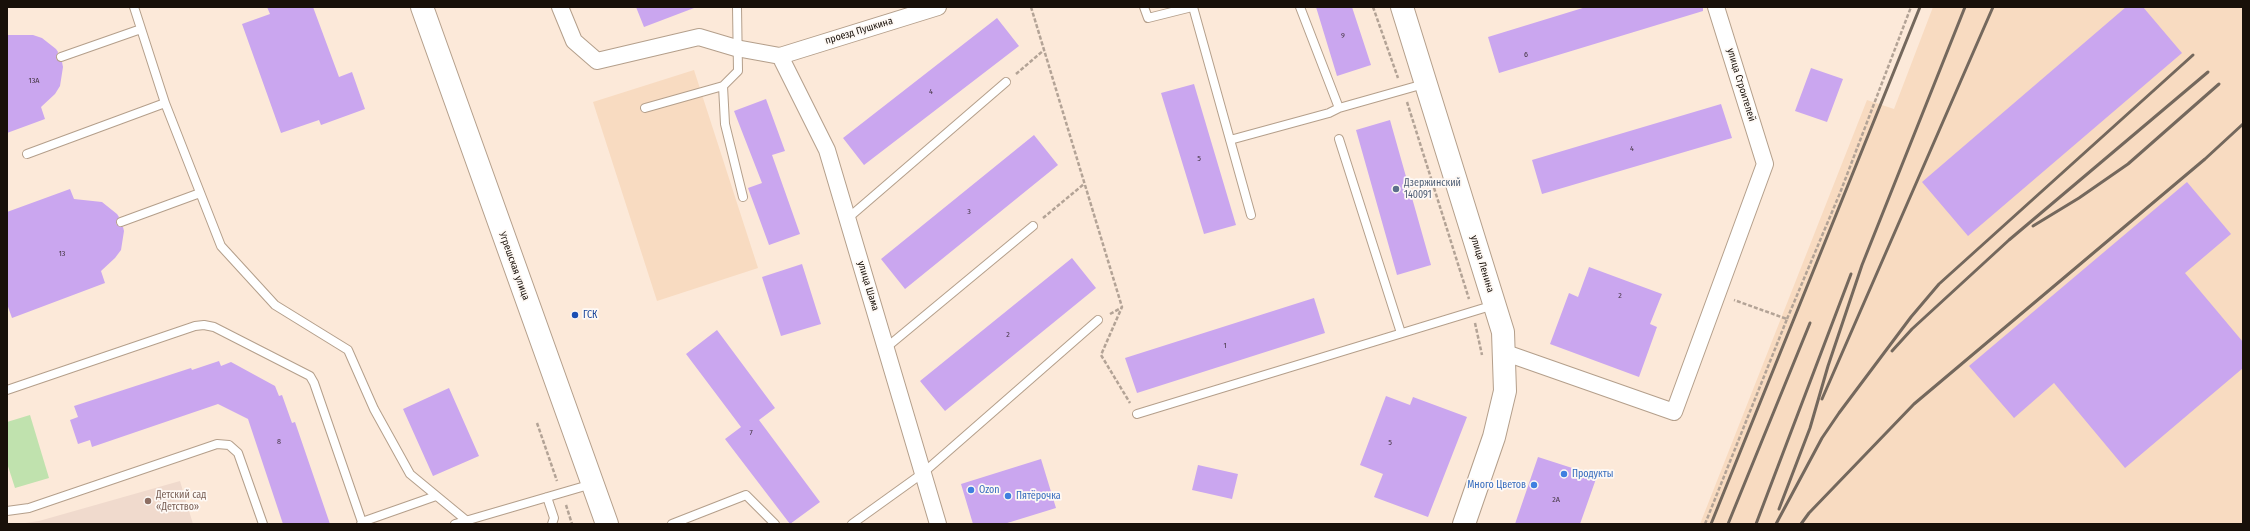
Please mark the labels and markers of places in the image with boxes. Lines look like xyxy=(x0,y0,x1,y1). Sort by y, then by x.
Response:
place label: Дзержинский 140091 xyxy=(1404,177,1461,200)
marker: Дзержинский 140091 xyxy=(1391,184,1401,194)
place label: ГСК xyxy=(583,309,597,321)
marker: ГСК xyxy=(570,310,580,320)
place label: Продукты xyxy=(1572,468,1613,480)
marker: Продукты xyxy=(1559,469,1569,479)
place label: Много Цветов xyxy=(1467,479,1526,491)
marker: Много Цветов xyxy=(1529,480,1539,490)
place label: Ozon xyxy=(979,484,1000,496)
marker: Ozon xyxy=(966,485,976,495)
place label: Детский сад «Детство» xyxy=(156,489,206,512)
place label: Пятёрочка xyxy=(1016,490,1061,502)
marker: Пятёрочка xyxy=(1003,491,1013,501)
marker: Детский сад «Детство» xyxy=(143,496,153,506)

